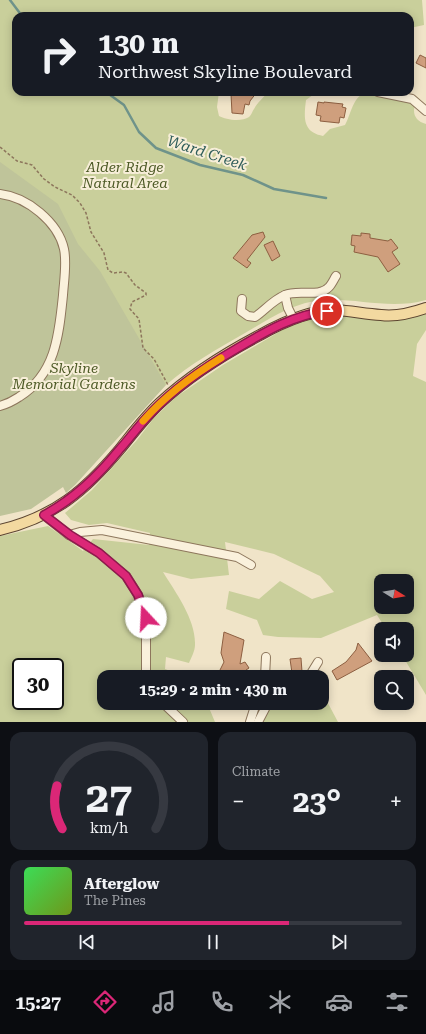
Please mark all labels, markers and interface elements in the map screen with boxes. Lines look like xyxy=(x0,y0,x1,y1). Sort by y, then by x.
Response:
text: 130 m xyxy=(98,27,179,60)
icon: right xyxy=(32,28,84,80)
text: Northwest Skyline Boulevard xyxy=(98,61,352,82)
water label: Ward Creek xyxy=(165,132,250,175)
park label: Alder Ridge Natural Area xyxy=(81,159,168,191)
pin xyxy=(310,294,344,328)
icon: arrive xyxy=(316,300,338,322)
park label: Skyline Memorial Gardens xyxy=(11,360,136,392)
north arrow xyxy=(374,574,414,614)
map controls xyxy=(374,574,414,710)
position arrow xyxy=(125,597,167,639)
button: sound xyxy=(374,622,414,662)
speed limit sign: 30 xyxy=(12,658,64,710)
button: search xyxy=(374,670,414,710)
text: 15:29 · 2 min · 430 m xyxy=(139,681,287,699)
text: Climate xyxy=(232,764,280,779)
text: 27 xyxy=(86,773,132,822)
text: 23° xyxy=(293,784,341,819)
text: − xyxy=(232,789,244,814)
text: + xyxy=(390,789,402,814)
text: km/h xyxy=(90,820,128,836)
text: Afterglow xyxy=(84,875,159,893)
text: The Pines xyxy=(84,893,146,908)
icon: previous xyxy=(76,931,98,953)
icon: pause xyxy=(202,931,224,953)
icon: next xyxy=(328,931,350,953)
icon: directions xyxy=(91,988,119,1016)
icon: music xyxy=(150,988,178,1016)
icon: phone xyxy=(208,988,236,1016)
icon: climate xyxy=(266,988,294,1016)
icon: car xyxy=(325,988,353,1016)
icon: filters xyxy=(383,988,411,1016)
text: 15:27 xyxy=(15,992,61,1013)

